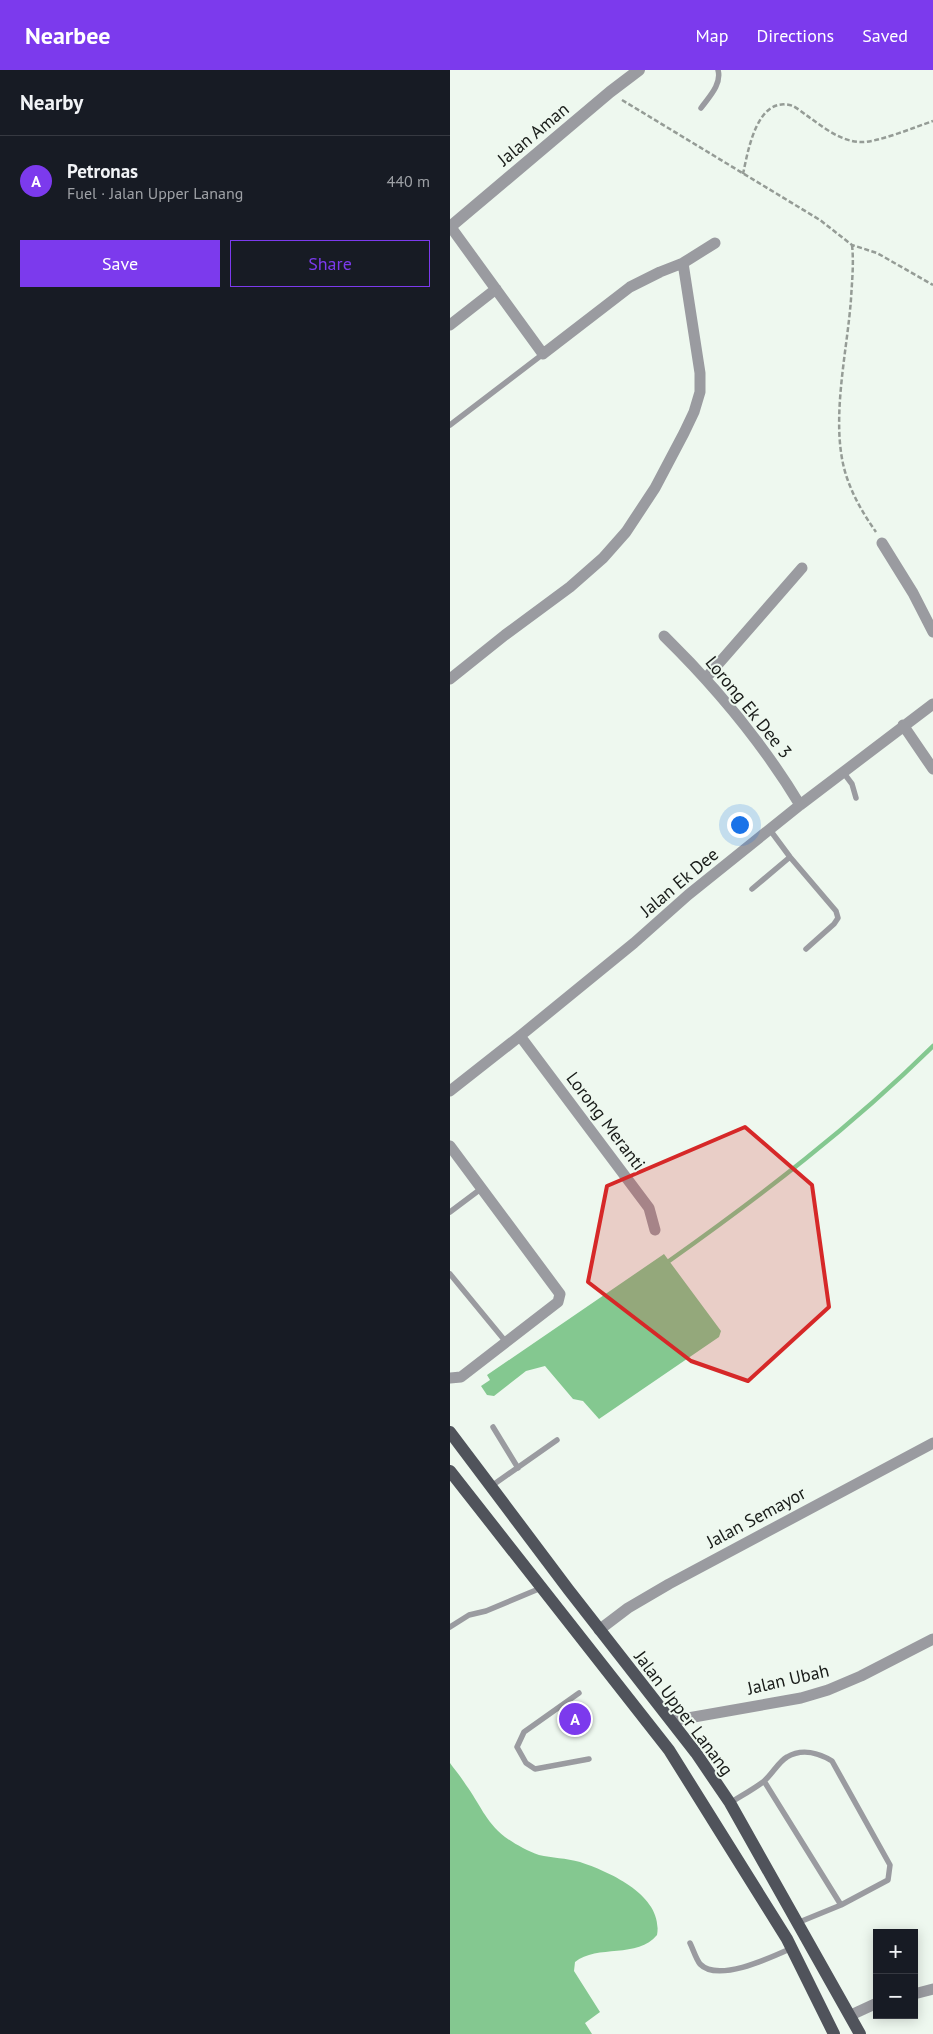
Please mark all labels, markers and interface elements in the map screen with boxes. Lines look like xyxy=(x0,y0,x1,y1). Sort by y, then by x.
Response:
text: Nearbee xyxy=(25,20,110,51)
text: Map xyxy=(696,24,728,47)
text: Directions xyxy=(756,24,834,47)
text: Saved xyxy=(862,24,908,47)
text: Nearby xyxy=(20,89,83,116)
street label: Jalan Aman xyxy=(492,97,573,171)
text: Petronas xyxy=(67,159,138,183)
text: A xyxy=(31,171,41,191)
text: 440 m xyxy=(387,171,430,191)
text: Fuel · Jalan Upper Lanang xyxy=(67,183,243,203)
button: Save xyxy=(20,240,220,287)
button: Share xyxy=(230,240,430,287)
street label: Lorong Ek Dee 3 xyxy=(701,651,797,763)
your location xyxy=(727,812,753,838)
street label: Jalan Ek Dee xyxy=(634,843,723,922)
street label: Lorong Meranti xyxy=(562,1067,650,1175)
street label: Jalan Semayor xyxy=(702,1481,810,1553)
street label: Jalan Upper Lanang xyxy=(629,1645,738,1780)
street label: Jalan Ubah xyxy=(744,1658,831,1700)
pin: A xyxy=(559,1700,591,1738)
map controls xyxy=(873,1929,918,2019)
button: + xyxy=(873,1929,918,1974)
button: − xyxy=(873,1974,918,2019)

